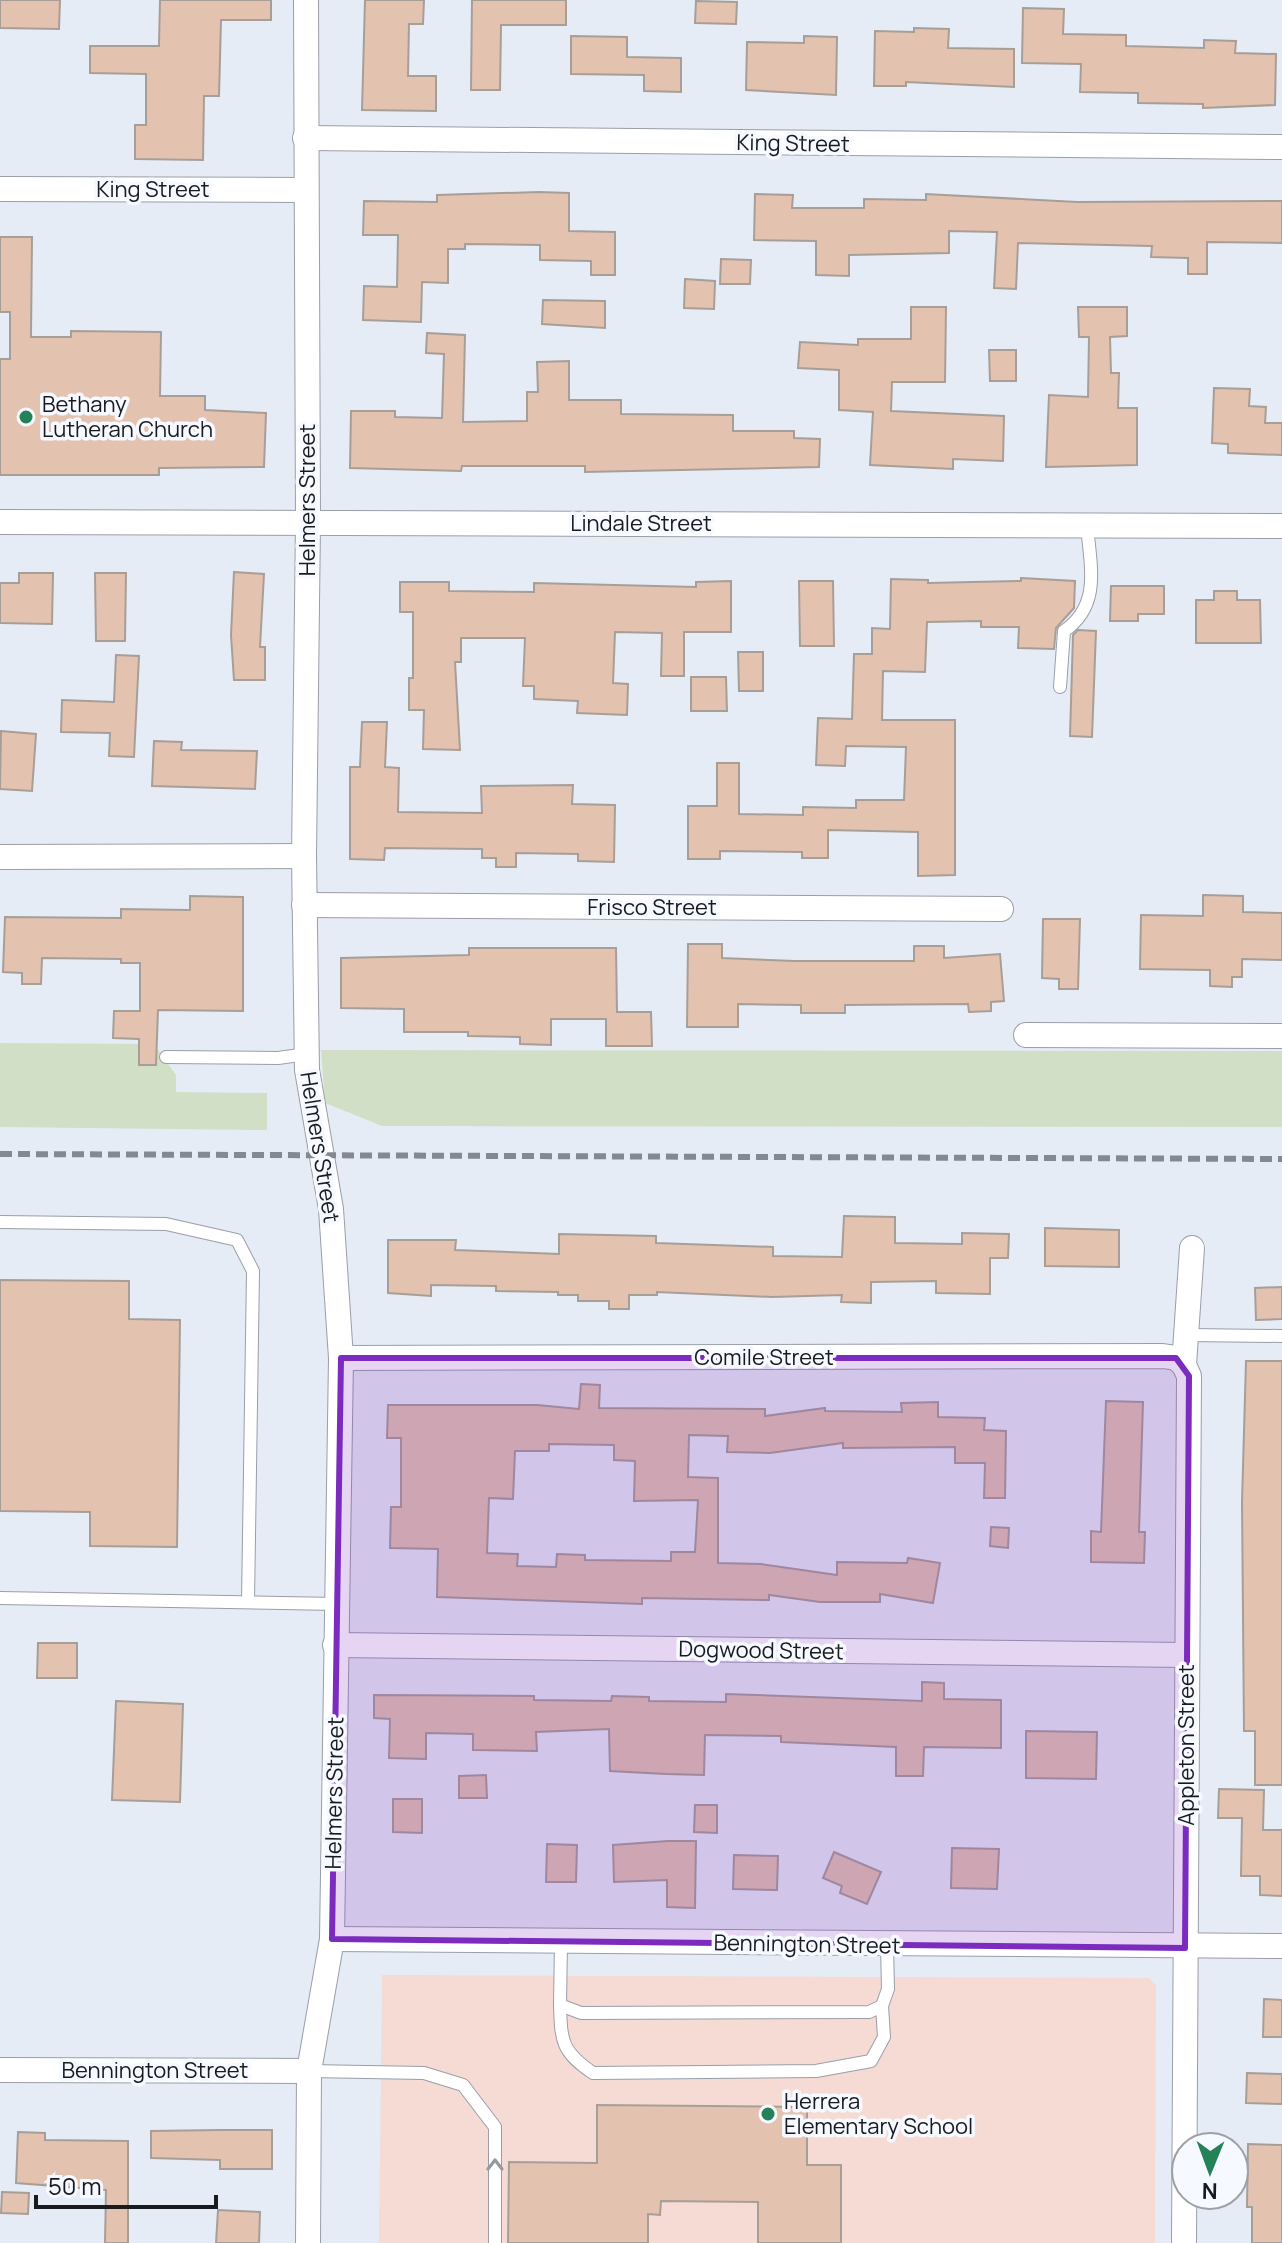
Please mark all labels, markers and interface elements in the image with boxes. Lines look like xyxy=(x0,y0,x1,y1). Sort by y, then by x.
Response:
street label: King Street xyxy=(736,127,850,159)
street label: King Street xyxy=(96,174,210,204)
place label: Bethany Lutheran Church xyxy=(42,389,213,444)
marker: Bethany Lutheran Church xyxy=(17,408,35,426)
street label: Helmers Street xyxy=(292,424,322,576)
street label: Lindale Street xyxy=(570,508,712,538)
street label: Frisco Street xyxy=(587,892,717,922)
street label: Helmers Street xyxy=(293,1069,347,1225)
street label: Comile Street xyxy=(694,1342,834,1372)
street label: Dogwood Street xyxy=(678,1634,844,1666)
street label: Appleton Street xyxy=(1171,1664,1201,1826)
street label: Helmers Street xyxy=(318,1716,350,1870)
street label: Bennington Street xyxy=(713,1927,901,1961)
street label: Bennington Street xyxy=(62,2055,249,2085)
place label: Herrera Elementary School xyxy=(784,2086,973,2141)
marker: Herrera Elementary School xyxy=(759,2105,777,2123)
north arrow xyxy=(1170,2131,1250,2211)
one-way arrow xyxy=(486,2158,504,2171)
scale bar xyxy=(36,2159,216,2209)
text: 50 m xyxy=(48,2169,102,2202)
text: N xyxy=(1201,2176,1218,2206)

